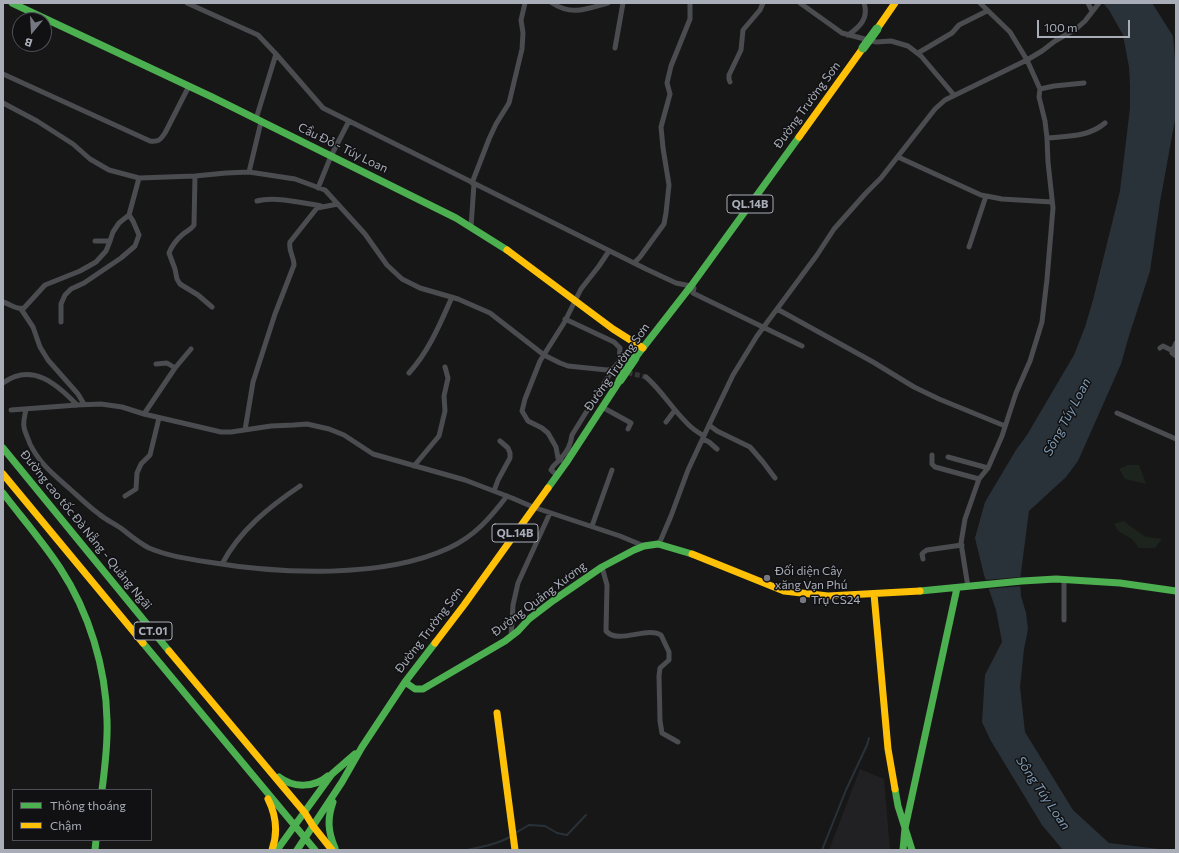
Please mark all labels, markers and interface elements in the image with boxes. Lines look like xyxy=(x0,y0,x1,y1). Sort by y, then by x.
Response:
north arrow xyxy=(12,12,52,52)
scale bar xyxy=(1039,12,1132,38)
text: 100 m xyxy=(1044,20,1078,34)
text: B xyxy=(23,36,34,50)
street label: Đường Trường Sơn xyxy=(771,59,843,151)
street label: Cầu Đỏ - Túy Loan xyxy=(296,120,390,176)
road number: QL.14B xyxy=(727,195,773,213)
street label: Đường Trường Sơn xyxy=(581,320,653,414)
water label: Sông Túy Loan xyxy=(1040,376,1094,458)
street label: Đường cao tốc Đà Nẵng - Quảng Ngãi xyxy=(17,448,155,612)
road number: QL.14B xyxy=(492,524,538,542)
street label: Đường Quảng Xương xyxy=(489,559,589,639)
place label: Đối diện Cây xăng Vạn Phú xyxy=(775,564,847,592)
marker: Đối diện Cây xăng Vạn Phú xyxy=(762,573,772,583)
street label: Đường Trường Sơn xyxy=(392,584,466,676)
place label: Trụ CS24 xyxy=(811,593,860,607)
marker: Trụ CS24 xyxy=(798,595,808,605)
road number: CT.01 xyxy=(134,622,172,640)
water label: Sông Túy Loan xyxy=(1013,753,1073,833)
legend xyxy=(12,789,152,841)
text: Thông thoáng xyxy=(50,798,126,812)
text: Chậm xyxy=(50,818,82,832)

